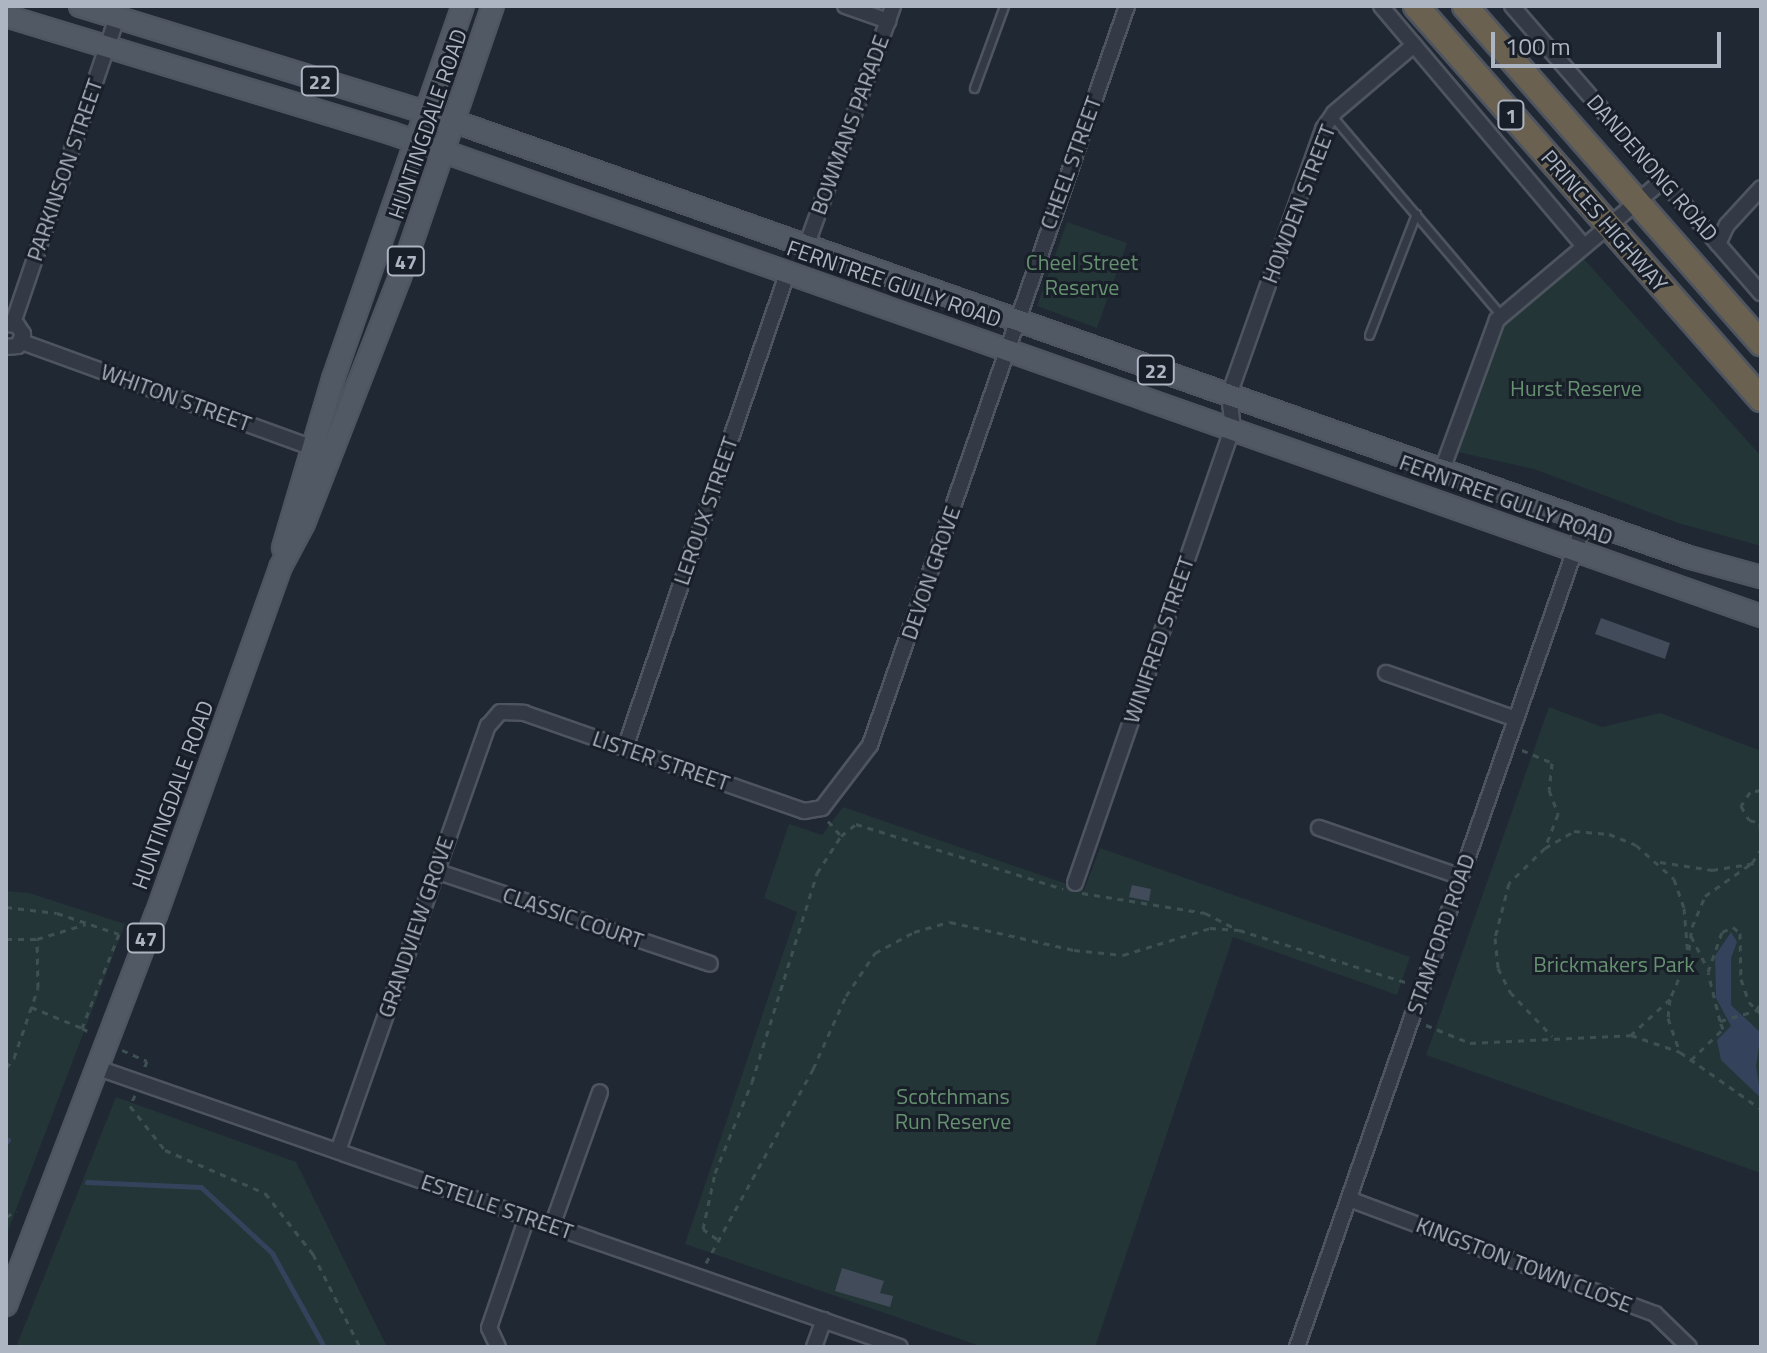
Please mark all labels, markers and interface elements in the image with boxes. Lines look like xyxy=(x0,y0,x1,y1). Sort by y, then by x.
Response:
scale bar xyxy=(1495,16,1725,66)
street label: HUNTINGDALE ROAD xyxy=(383,26,473,222)
text: 100 m xyxy=(1505,28,1571,64)
street label: BOWMANS PARADE xyxy=(805,32,895,218)
road number: 22 xyxy=(300,65,340,97)
street label: PARKINSON STREET xyxy=(21,75,109,265)
street label: DANDENONG ROAD xyxy=(1581,89,1723,247)
street label: CHEEL STREET xyxy=(1035,93,1107,233)
road number: 1 xyxy=(1497,99,1525,131)
street label: HOWDEN STREET xyxy=(1257,121,1341,287)
street label: PRINCES HIGHWAY xyxy=(1535,145,1673,297)
street label: FERNTREE GULLY ROAD xyxy=(783,235,1005,333)
road number: 47 xyxy=(386,245,426,277)
park label: Cheel Street Reserve xyxy=(1026,249,1138,300)
road number: 22 xyxy=(1136,354,1176,386)
street label: WHITON STREET xyxy=(97,359,255,437)
park label: Hurst Reserve xyxy=(1510,376,1642,402)
street label: LEROUX STREET xyxy=(668,433,744,589)
street label: FERNTREE GULLY ROAD xyxy=(1396,449,1616,551)
street label: DEVON GROVE xyxy=(896,503,966,643)
street label: WINIFRED STREET xyxy=(1118,553,1200,727)
street label: HUNTINGDALE ROAD xyxy=(127,697,219,893)
street label: LISTER STREET xyxy=(589,725,733,797)
street label: GRANDVIEW GROVE xyxy=(373,833,459,1021)
street label: STAMFORD ROAD xyxy=(1401,850,1481,1018)
street label: CLASSIC COURT xyxy=(499,882,647,954)
road number: 47 xyxy=(126,922,166,954)
park label: Brickmakers Park xyxy=(1533,952,1695,978)
park label: Scotchmans Run Reserve xyxy=(895,1083,1011,1134)
street label: ESTELLE STREET xyxy=(418,1169,576,1245)
street label: KINGSTON TOWN CLOSE xyxy=(1412,1212,1636,1318)

